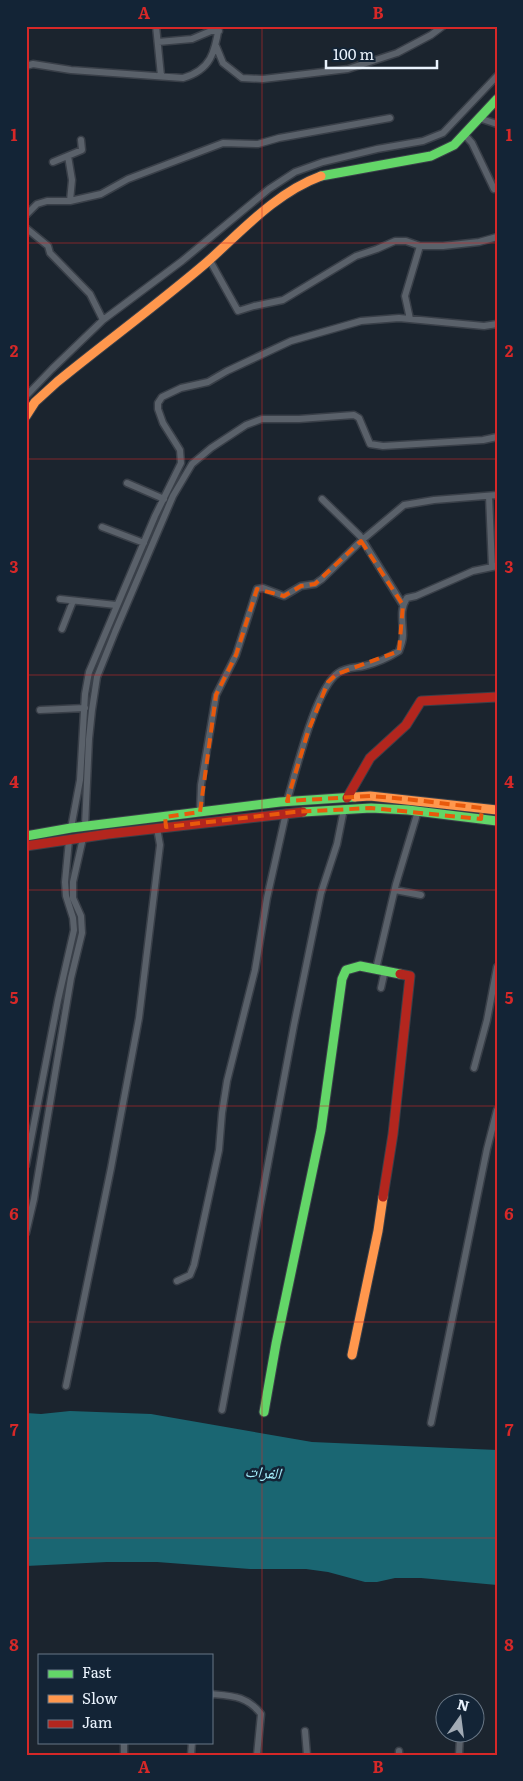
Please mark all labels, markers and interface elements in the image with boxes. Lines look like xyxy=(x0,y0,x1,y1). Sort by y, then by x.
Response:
text: A xyxy=(138,0,150,24)
text: B xyxy=(372,0,384,24)
scale bar xyxy=(326,38,437,70)
text: 100 m xyxy=(333,42,374,65)
text: 1 xyxy=(11,122,18,146)
text: 1 xyxy=(506,122,513,146)
text: 2 xyxy=(10,338,19,362)
text: 2 xyxy=(505,338,514,362)
text: 3 xyxy=(10,554,19,578)
text: 3 xyxy=(505,554,514,578)
text: 4 xyxy=(9,769,19,793)
text: 4 xyxy=(504,769,514,793)
text: 5 xyxy=(10,985,19,1009)
text: 5 xyxy=(505,985,514,1009)
text: 6 xyxy=(9,1201,19,1225)
text: 6 xyxy=(504,1201,514,1225)
text: 7 xyxy=(10,1417,19,1441)
text: 7 xyxy=(505,1417,514,1441)
water label: الفرات xyxy=(244,1458,284,1484)
text: 8 xyxy=(9,1632,19,1656)
text: 8 xyxy=(504,1632,514,1656)
legend xyxy=(38,1654,212,1744)
text: Fast xyxy=(82,1660,111,1683)
text: Slow xyxy=(82,1686,117,1709)
text: N xyxy=(455,1693,472,1716)
north arrow xyxy=(436,1694,486,1744)
text: Jam xyxy=(82,1710,113,1733)
text: A xyxy=(138,1754,150,1778)
text: B xyxy=(372,1754,384,1778)

